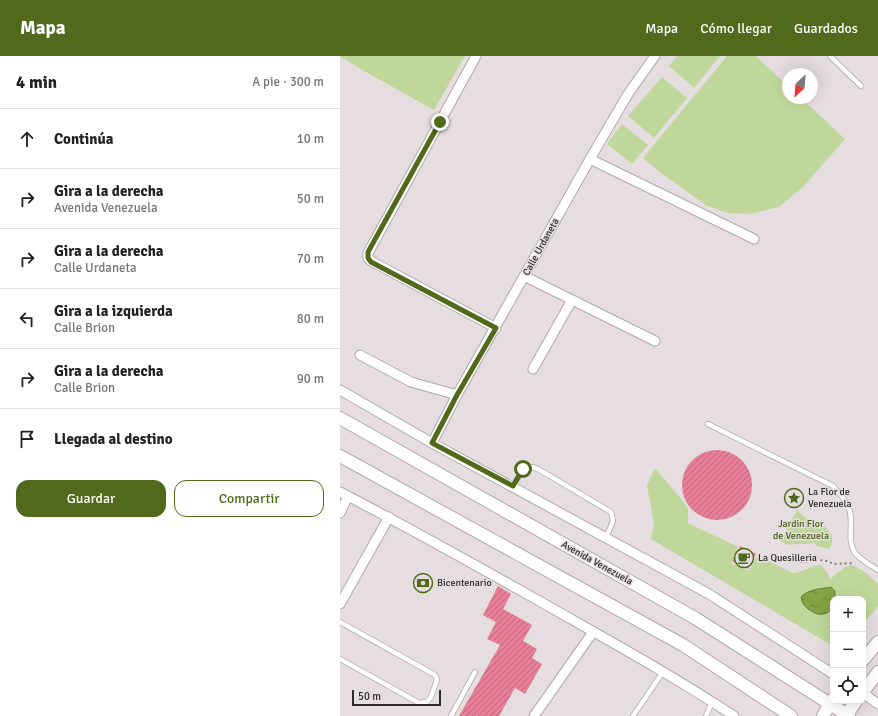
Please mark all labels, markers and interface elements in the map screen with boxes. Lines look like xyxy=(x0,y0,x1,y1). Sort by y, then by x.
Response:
text: Mapa xyxy=(20,16,66,40)
text: Mapa xyxy=(645,20,678,37)
text: Cómo llegar xyxy=(700,20,772,37)
text: Guardados xyxy=(794,20,858,37)
north arrow xyxy=(782,68,818,104)
text: 4 min xyxy=(16,72,57,93)
text: A pie · 300 m xyxy=(252,74,324,90)
route end xyxy=(431,113,449,131)
icon: ahead xyxy=(16,128,38,150)
text: Continúa xyxy=(54,130,113,148)
text: 10 m xyxy=(297,131,324,147)
text: Gira a la derecha xyxy=(54,182,164,200)
icon: right xyxy=(16,188,38,210)
text: 50 m xyxy=(297,191,324,207)
text: Avenida Venezuela xyxy=(54,200,158,216)
street label: Calle Urdaneta xyxy=(520,216,562,278)
text: Gira a la derecha xyxy=(54,242,164,260)
icon: right xyxy=(16,248,38,270)
text: 70 m xyxy=(297,251,324,267)
text: Calle Urdaneta xyxy=(54,260,137,276)
text: Gira a la izquierda xyxy=(54,302,173,320)
icon: left xyxy=(16,308,38,330)
text: 80 m xyxy=(297,311,324,327)
text: Calle Brion xyxy=(54,320,115,336)
text: Gira a la derecha xyxy=(54,362,164,380)
icon: right xyxy=(16,368,38,390)
text: 90 m xyxy=(297,371,324,387)
text: Calle Brion xyxy=(54,380,115,396)
icon: arrive xyxy=(16,428,38,450)
text: Llegada al destino xyxy=(54,430,173,448)
route start xyxy=(514,460,532,478)
button: Guardar xyxy=(16,480,166,517)
button: Compartir xyxy=(174,480,324,517)
place label: La Flor de Venezuela xyxy=(808,486,852,510)
place icon: La Flor de Venezuela xyxy=(783,487,805,509)
park label: Jardin Flor de Venezuela xyxy=(773,518,829,542)
street label: Avenida Venezuela xyxy=(559,538,635,588)
cafe icon: La Quesilleria xyxy=(733,547,755,569)
place label: La Quesilleria xyxy=(758,552,817,564)
bank icon: Bicentenario xyxy=(412,572,434,594)
place label: Bicentenario xyxy=(437,577,492,589)
map controls xyxy=(830,596,866,704)
button: + xyxy=(830,596,866,632)
button: − xyxy=(830,632,866,668)
button: locate xyxy=(830,668,866,704)
scale bar xyxy=(352,688,441,707)
text: 50 m xyxy=(358,690,381,703)

